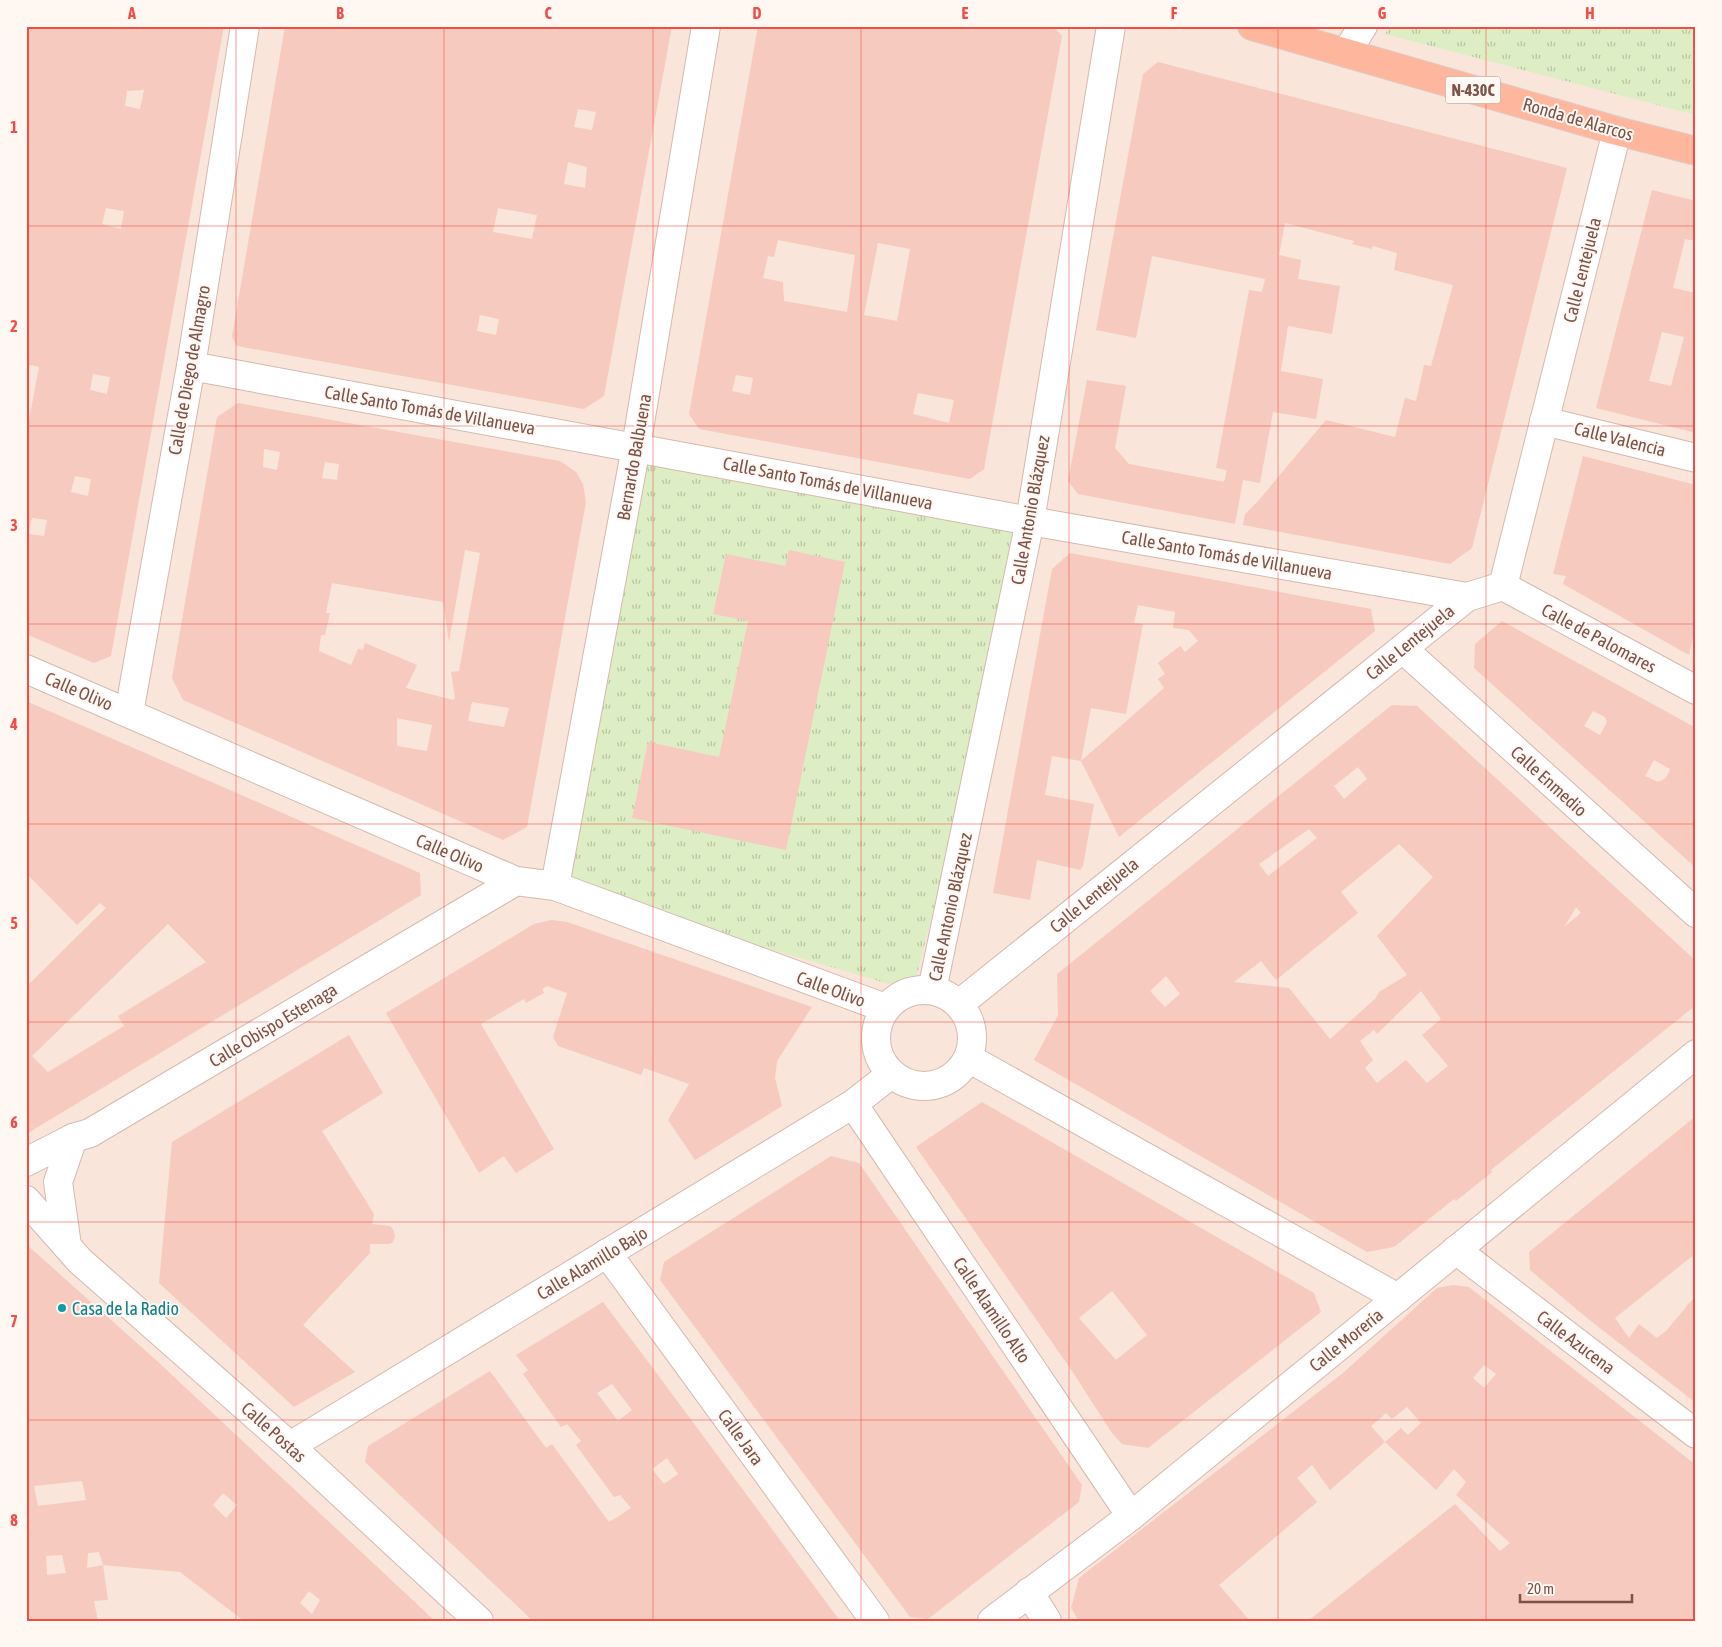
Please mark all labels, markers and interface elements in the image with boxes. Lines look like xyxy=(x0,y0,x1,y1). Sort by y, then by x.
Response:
text: A xyxy=(127,4,136,22)
text: B xyxy=(336,4,344,22)
text: C xyxy=(544,4,552,22)
text: D xyxy=(753,4,762,22)
text: E xyxy=(962,4,969,22)
text: F xyxy=(1171,4,1178,22)
text: G xyxy=(1378,4,1387,22)
text: H xyxy=(1585,4,1595,22)
road number: N-430C xyxy=(1446,76,1500,104)
street label: Ronda de Alarcos xyxy=(1521,93,1635,145)
text: 1 xyxy=(10,118,18,136)
street label: Calle Lentejuela xyxy=(1559,215,1605,325)
street label: Calle de Diego de Almagro xyxy=(164,284,214,456)
text: 2 xyxy=(10,317,18,335)
street label: Calle Santo Tomás de Villanueva xyxy=(323,381,537,439)
street label: Bernardo Balbuena xyxy=(613,392,655,522)
street label: Calle Valencia xyxy=(1572,417,1668,461)
street label: Calle Antonio Blázquez xyxy=(1007,433,1054,586)
street label: Calle Santo Tomás de Villanueva xyxy=(721,452,935,514)
text: 3 xyxy=(10,516,18,534)
street label: Calle Santo Tomás de Villanueva xyxy=(1120,526,1334,584)
street label: Calle de Palomares xyxy=(1538,599,1660,677)
street label: Calle Lentejuela xyxy=(1362,600,1458,684)
street label: Calle Olivo xyxy=(42,667,116,715)
text: 4 xyxy=(9,715,18,733)
street label: Calle Enmedio xyxy=(1507,741,1591,821)
street label: Calle Olivo xyxy=(413,829,487,877)
street label: Calle Antonio Blázquez xyxy=(924,830,976,983)
street label: Calle Lentejuela xyxy=(1046,853,1142,937)
text: 5 xyxy=(10,914,18,932)
street label: Calle Olivo xyxy=(794,967,868,1011)
street label: Calle Obispo Estenaga xyxy=(205,979,341,1071)
text: 6 xyxy=(10,1113,18,1131)
street label: Calle Alamillo Bajo xyxy=(533,1222,651,1304)
street label: Calle Alamillo Alto xyxy=(949,1253,1035,1367)
place label: Casa de la Radio xyxy=(72,1298,179,1319)
marker: Casa de la Radio xyxy=(56,1302,68,1314)
street label: Calle Morería xyxy=(1305,1304,1387,1376)
street label: Calle Azucena xyxy=(1533,1306,1619,1378)
text: 7 xyxy=(10,1312,18,1330)
street label: Calle Postas xyxy=(237,1397,311,1467)
street label: Calle Jara xyxy=(714,1405,768,1469)
text: 8 xyxy=(10,1511,18,1529)
scale bar xyxy=(1520,1572,1632,1604)
text: 20 m xyxy=(1527,1580,1554,1597)

